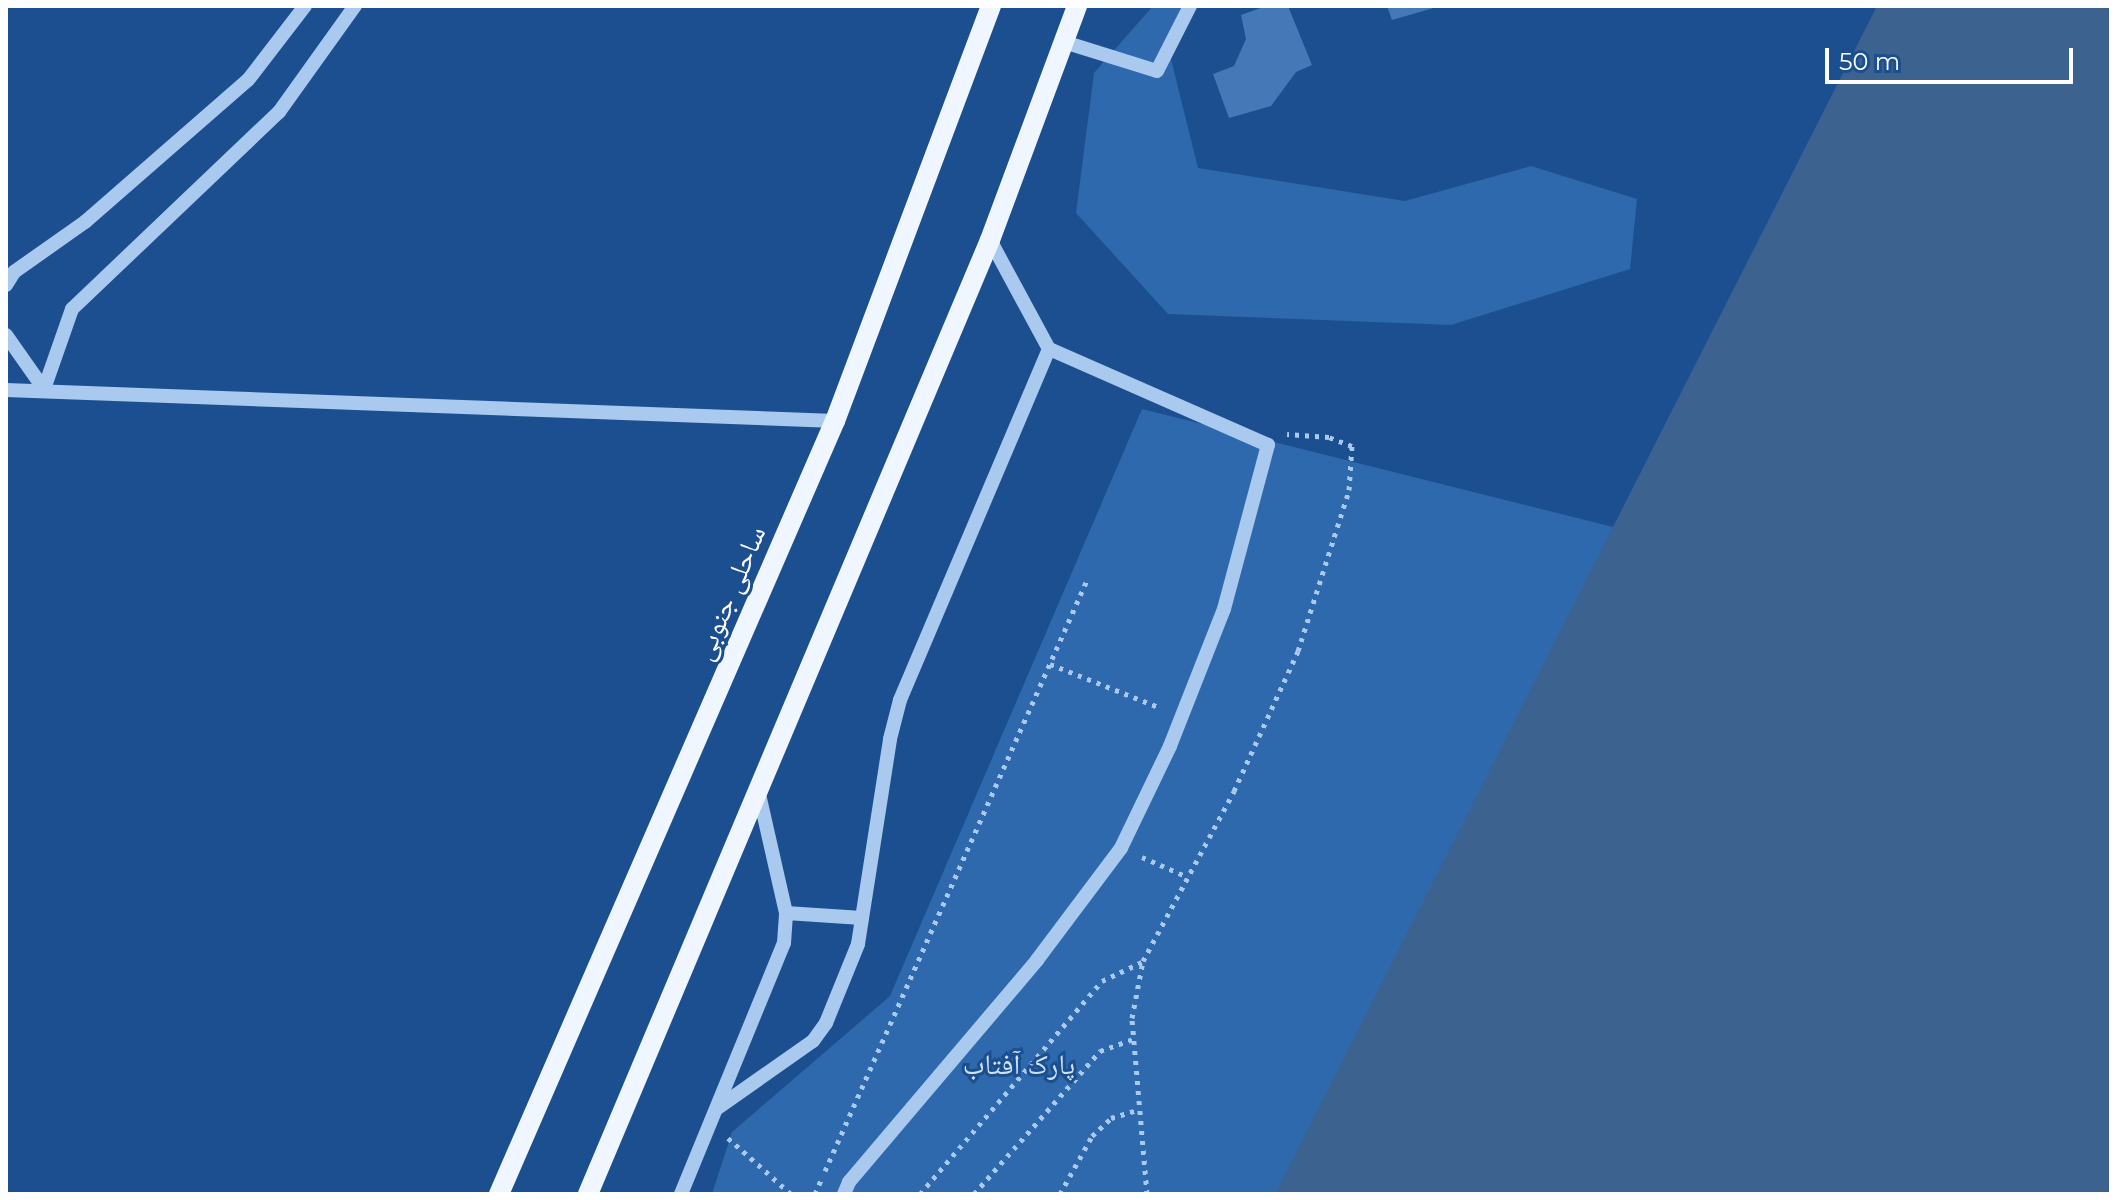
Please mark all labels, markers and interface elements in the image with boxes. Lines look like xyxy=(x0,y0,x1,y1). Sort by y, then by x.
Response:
scale bar xyxy=(1829,32,2077,82)
text: 50 m xyxy=(1839,47,1900,76)
street label: ساحلی جنوبی xyxy=(686,521,772,665)
park label: پارک آفتاب xyxy=(963,1047,1075,1081)

